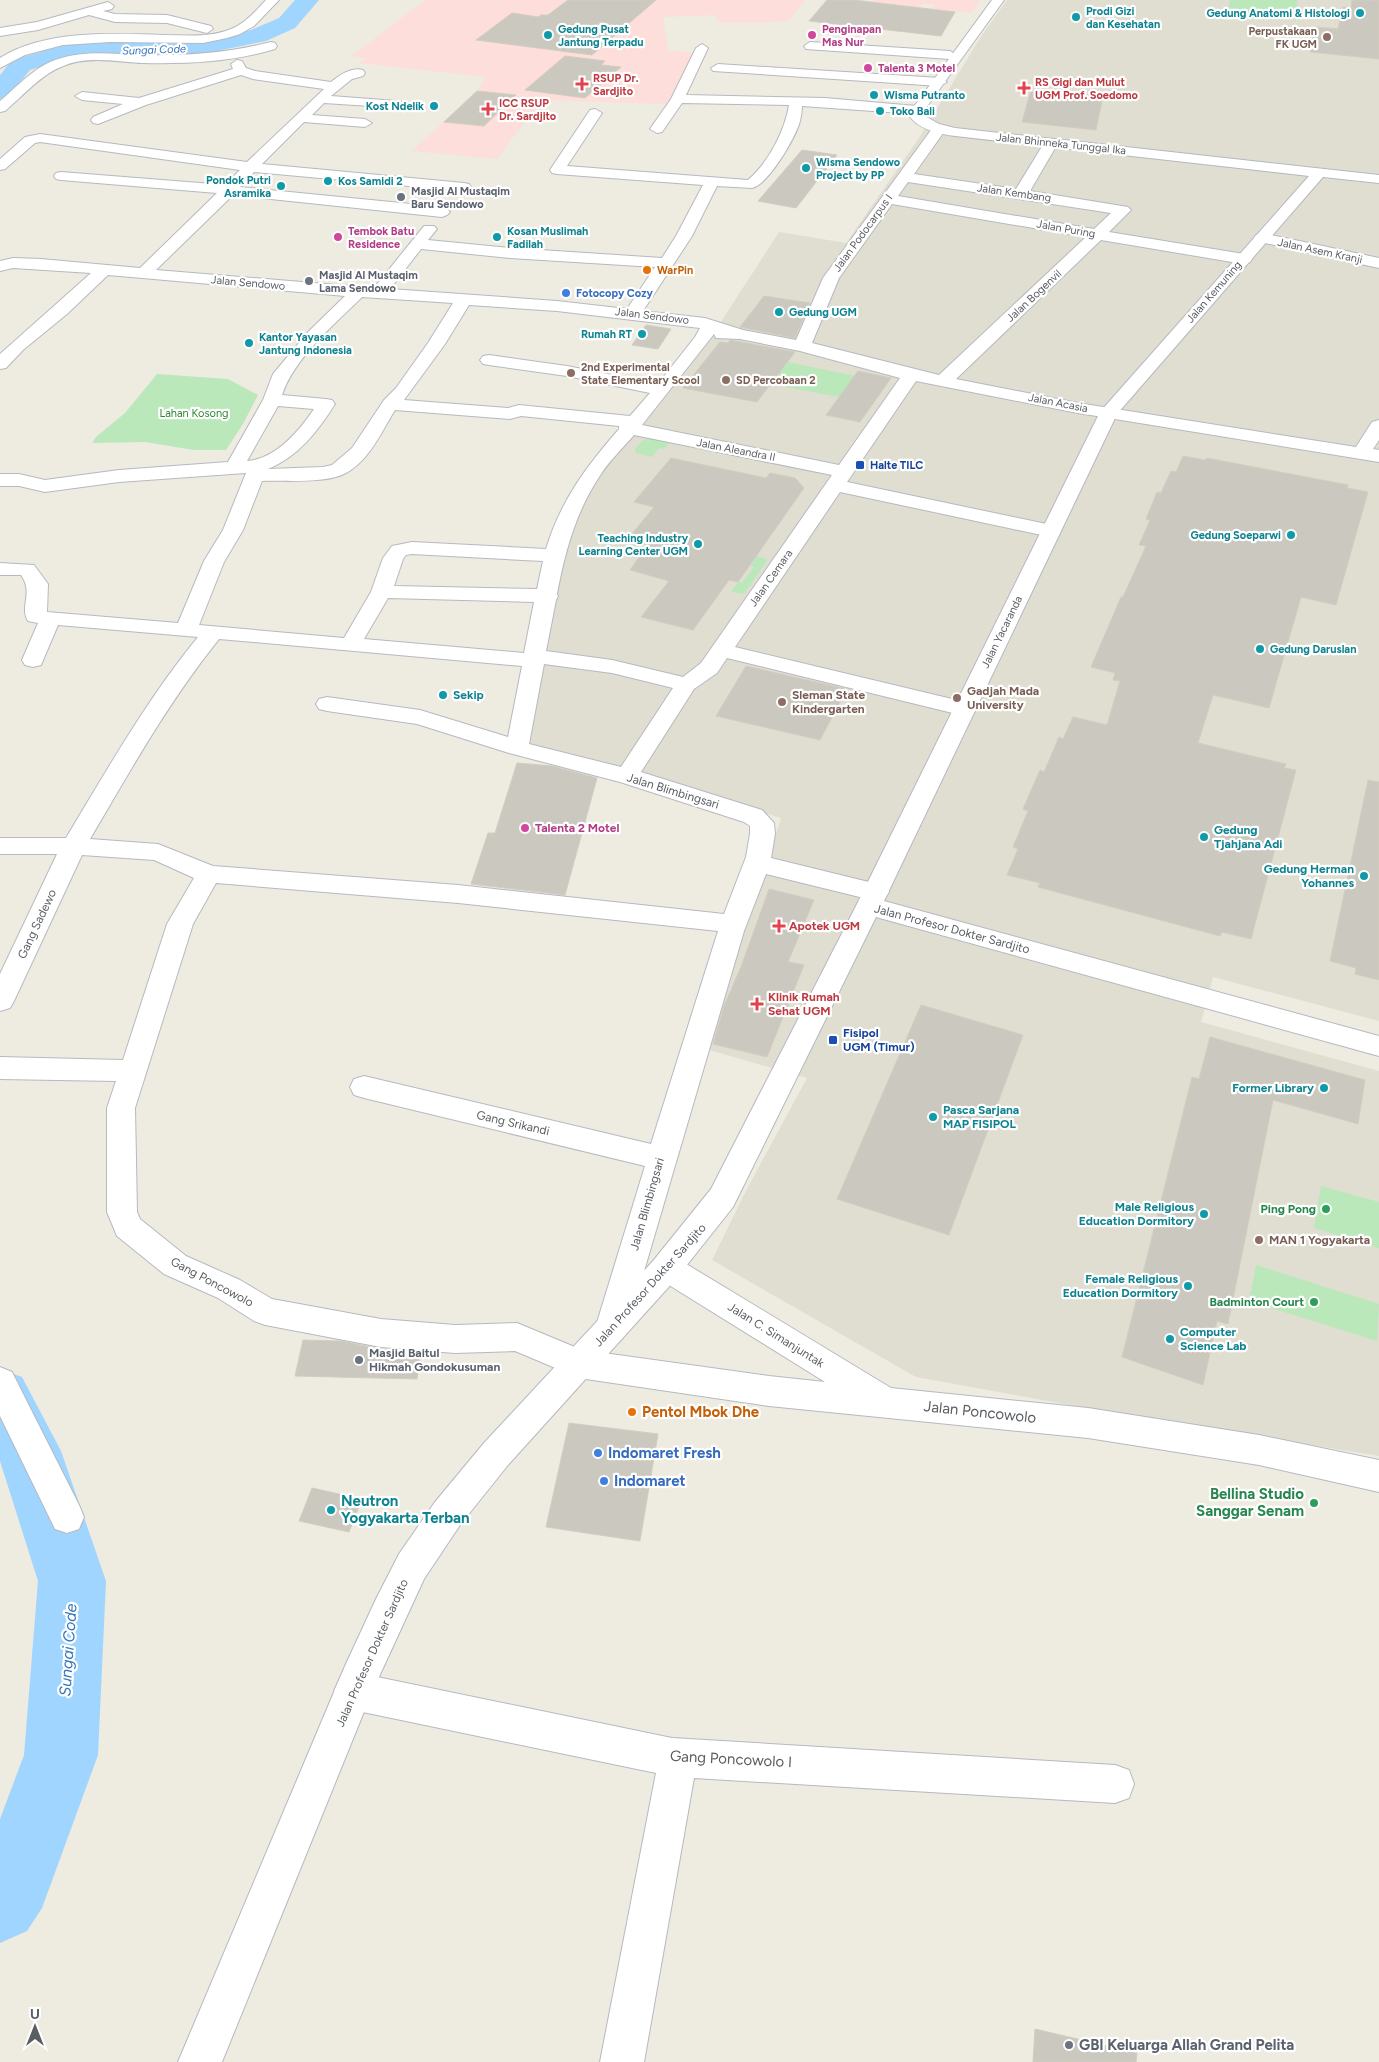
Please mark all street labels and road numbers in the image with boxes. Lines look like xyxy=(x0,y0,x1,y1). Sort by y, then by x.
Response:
street label: Jalan Bhinneka Tunggal Ika xyxy=(995,131,1127,157)
street label: Jalan Kembang xyxy=(976,181,1052,205)
street label: Jalan Podocarpus I xyxy=(831,192,895,274)
street label: Jalan Puring xyxy=(1036,217,1096,241)
street label: Jalan Asem Kranji xyxy=(1276,236,1364,266)
street label: Jalan Kemuning xyxy=(1184,258,1244,326)
street label: Jalan Bogenvil xyxy=(1004,267,1064,325)
street label: Jalan Sendowo xyxy=(210,273,286,293)
street label: Jalan Sendowo xyxy=(614,305,690,327)
street label: Jalan Acasia xyxy=(1027,391,1089,415)
street label: Jalan Aleandra II xyxy=(695,436,777,464)
street label: Jalan Cemara xyxy=(747,547,795,609)
street label: Jalan Yacaranda xyxy=(979,594,1025,670)
street label: Jalan Blimbingsari xyxy=(625,770,721,812)
street label: Gang Sadewo xyxy=(15,887,59,961)
street label: Jalan Profesor Dokter Sardjito xyxy=(873,901,1031,957)
street label: Gang Srikandi xyxy=(475,1108,551,1138)
street label: Jalan Blimbingsari xyxy=(627,1156,667,1252)
street label: Jalan Profesor Dokter Sardjito xyxy=(591,1221,709,1349)
street label: Gang Poncowolo xyxy=(168,1254,256,1310)
street label: Jalan C. Simanjuntak xyxy=(725,1300,827,1370)
street label: Jalan Poncowolo xyxy=(923,1397,1037,1427)
street label: Jalan Profesor Dokter Sardjito xyxy=(333,1577,411,1729)
street label: Gang Poncowolo I xyxy=(670,1747,792,1771)

